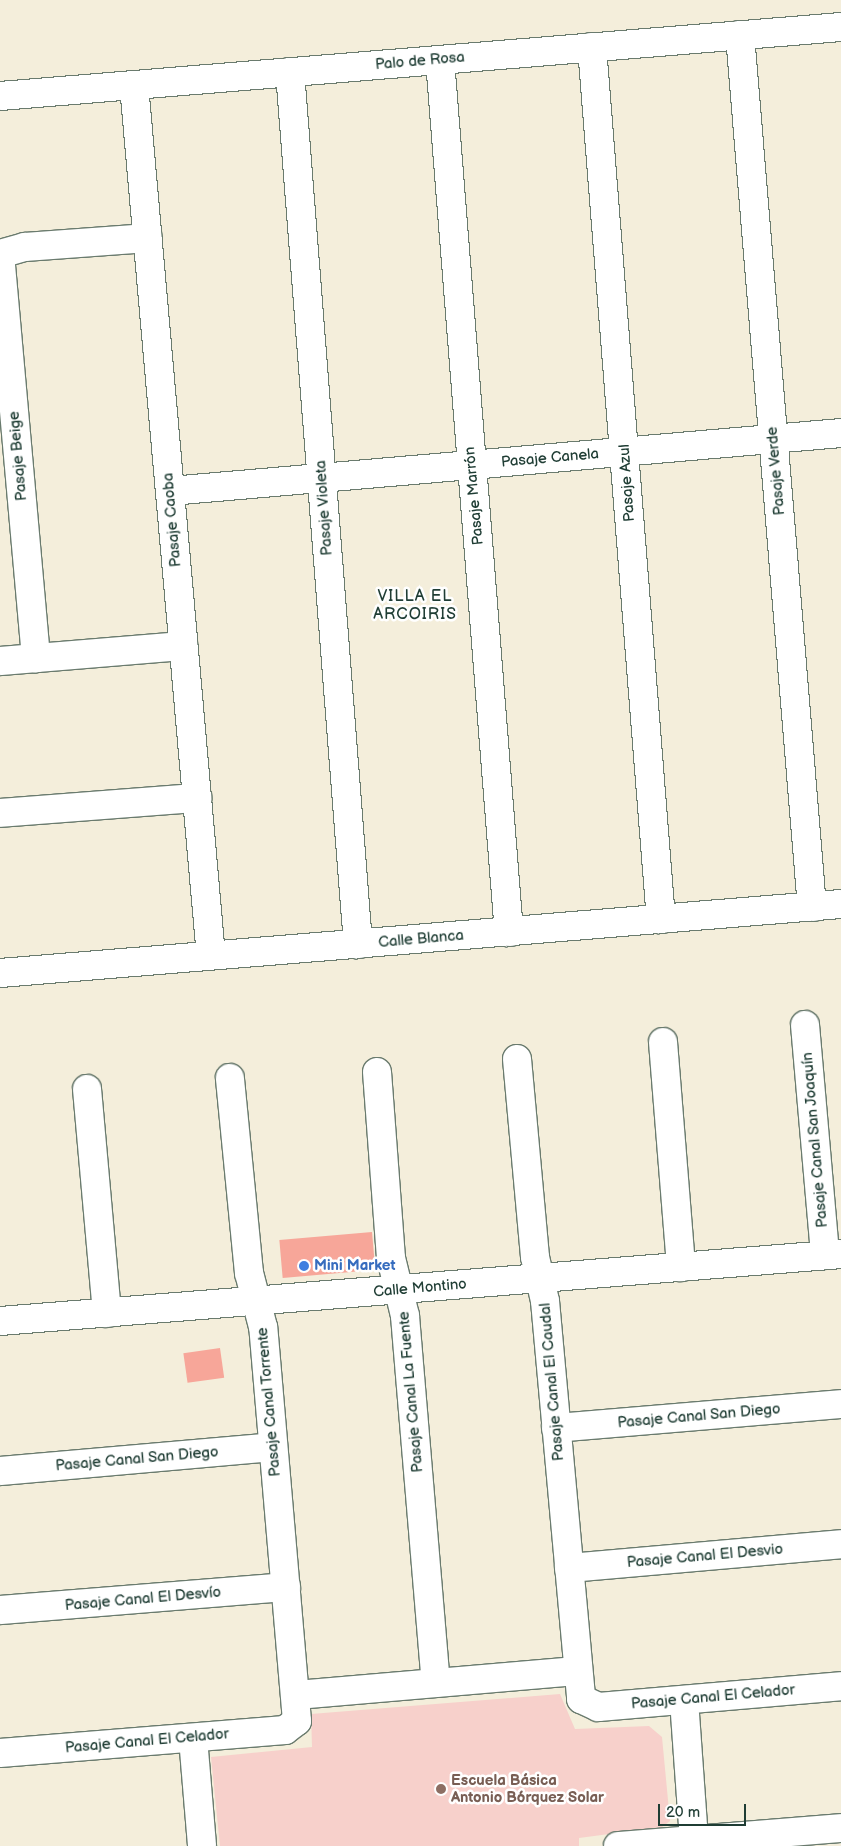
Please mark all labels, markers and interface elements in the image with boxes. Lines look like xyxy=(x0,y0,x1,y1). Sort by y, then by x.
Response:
street label: Palo de Rosa xyxy=(374,48,466,74)
street label: Pasaje Beige xyxy=(5,410,31,502)
street label: Pasaje Verde xyxy=(763,426,789,516)
street label: Pasaje Azul xyxy=(615,444,639,522)
street label: Pasaje Canela xyxy=(500,445,600,471)
street label: Pasaje Marrón xyxy=(461,446,487,546)
street label: Pasaje Violeta xyxy=(312,460,336,556)
street label: Pasaje Caoba xyxy=(159,472,185,568)
district label: VILLA EL ARCOIRIS xyxy=(372,587,458,625)
street label: Calle Blanca xyxy=(378,926,464,952)
street label: Pasaje Canal San Joaquín xyxy=(798,1051,832,1229)
place label: Mini Market xyxy=(314,1257,395,1275)
marker: Mini Market xyxy=(298,1260,310,1272)
street label: Calle Montino xyxy=(373,1275,467,1301)
street label: Pasaje Canal El Caudal xyxy=(536,1302,568,1462)
street label: Pasaje Canal La Fuente xyxy=(395,1311,427,1473)
street label: Pasaje Canal Torrente xyxy=(253,1326,285,1478)
street label: Pasaje Canal San Diego xyxy=(617,1400,781,1432)
street label: Pasaje Canal San Diego xyxy=(55,1443,219,1475)
street label: Pasaje Canal El Desvio xyxy=(626,1540,784,1572)
street label: Pasaje Canal El Desvío xyxy=(64,1583,222,1615)
street label: Pasaje Canal El Celador xyxy=(630,1681,796,1713)
street label: Pasaje Canal El Celador xyxy=(64,1725,230,1757)
place label: Escuela Básica Antonio Bórquez Solar xyxy=(451,1771,604,1806)
marker: Escuela Básica Antonio Bórquez Solar xyxy=(435,1783,447,1795)
scale bar xyxy=(661,1794,748,1826)
text: 20 m xyxy=(666,1803,700,1822)

